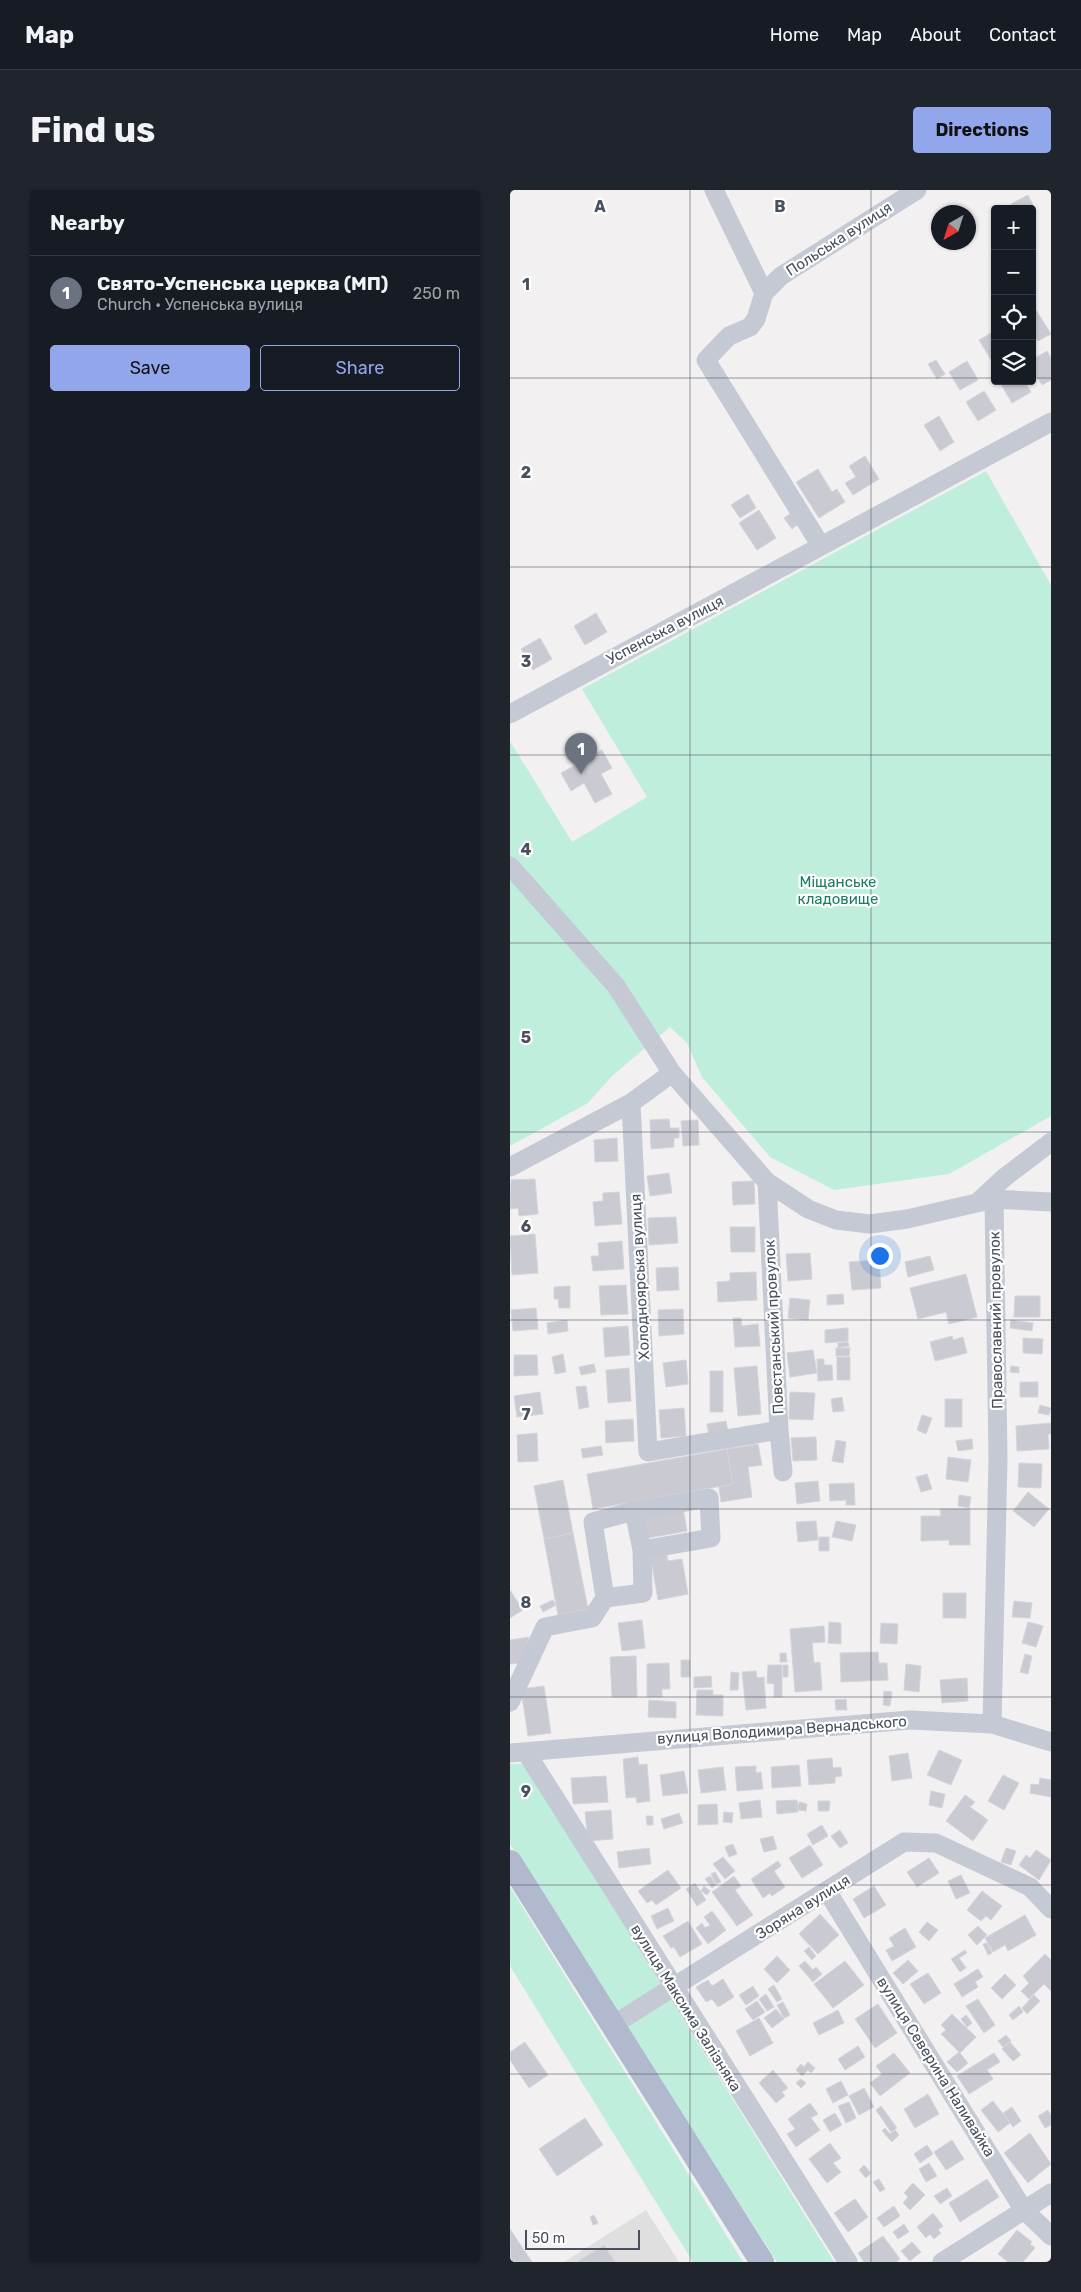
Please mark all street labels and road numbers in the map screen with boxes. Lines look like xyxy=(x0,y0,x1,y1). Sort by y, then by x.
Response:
street label: Польська вулиця xyxy=(783,198,895,280)
street label: Успенська вулиця xyxy=(603,592,727,668)
street label: Холодноярська вулиця xyxy=(627,1193,653,1361)
street label: Православний провулок xyxy=(985,1231,1007,1409)
street label: Повстанський провулок xyxy=(760,1239,788,1415)
street label: вулиця Володимира Вернадського xyxy=(657,1712,907,1748)
street label: Зоряна вулиця xyxy=(753,1871,853,1943)
street label: вулиця Максима Залізняка xyxy=(627,1921,745,2095)
street label: вулиця Северина Наливайка xyxy=(873,1974,999,2160)

